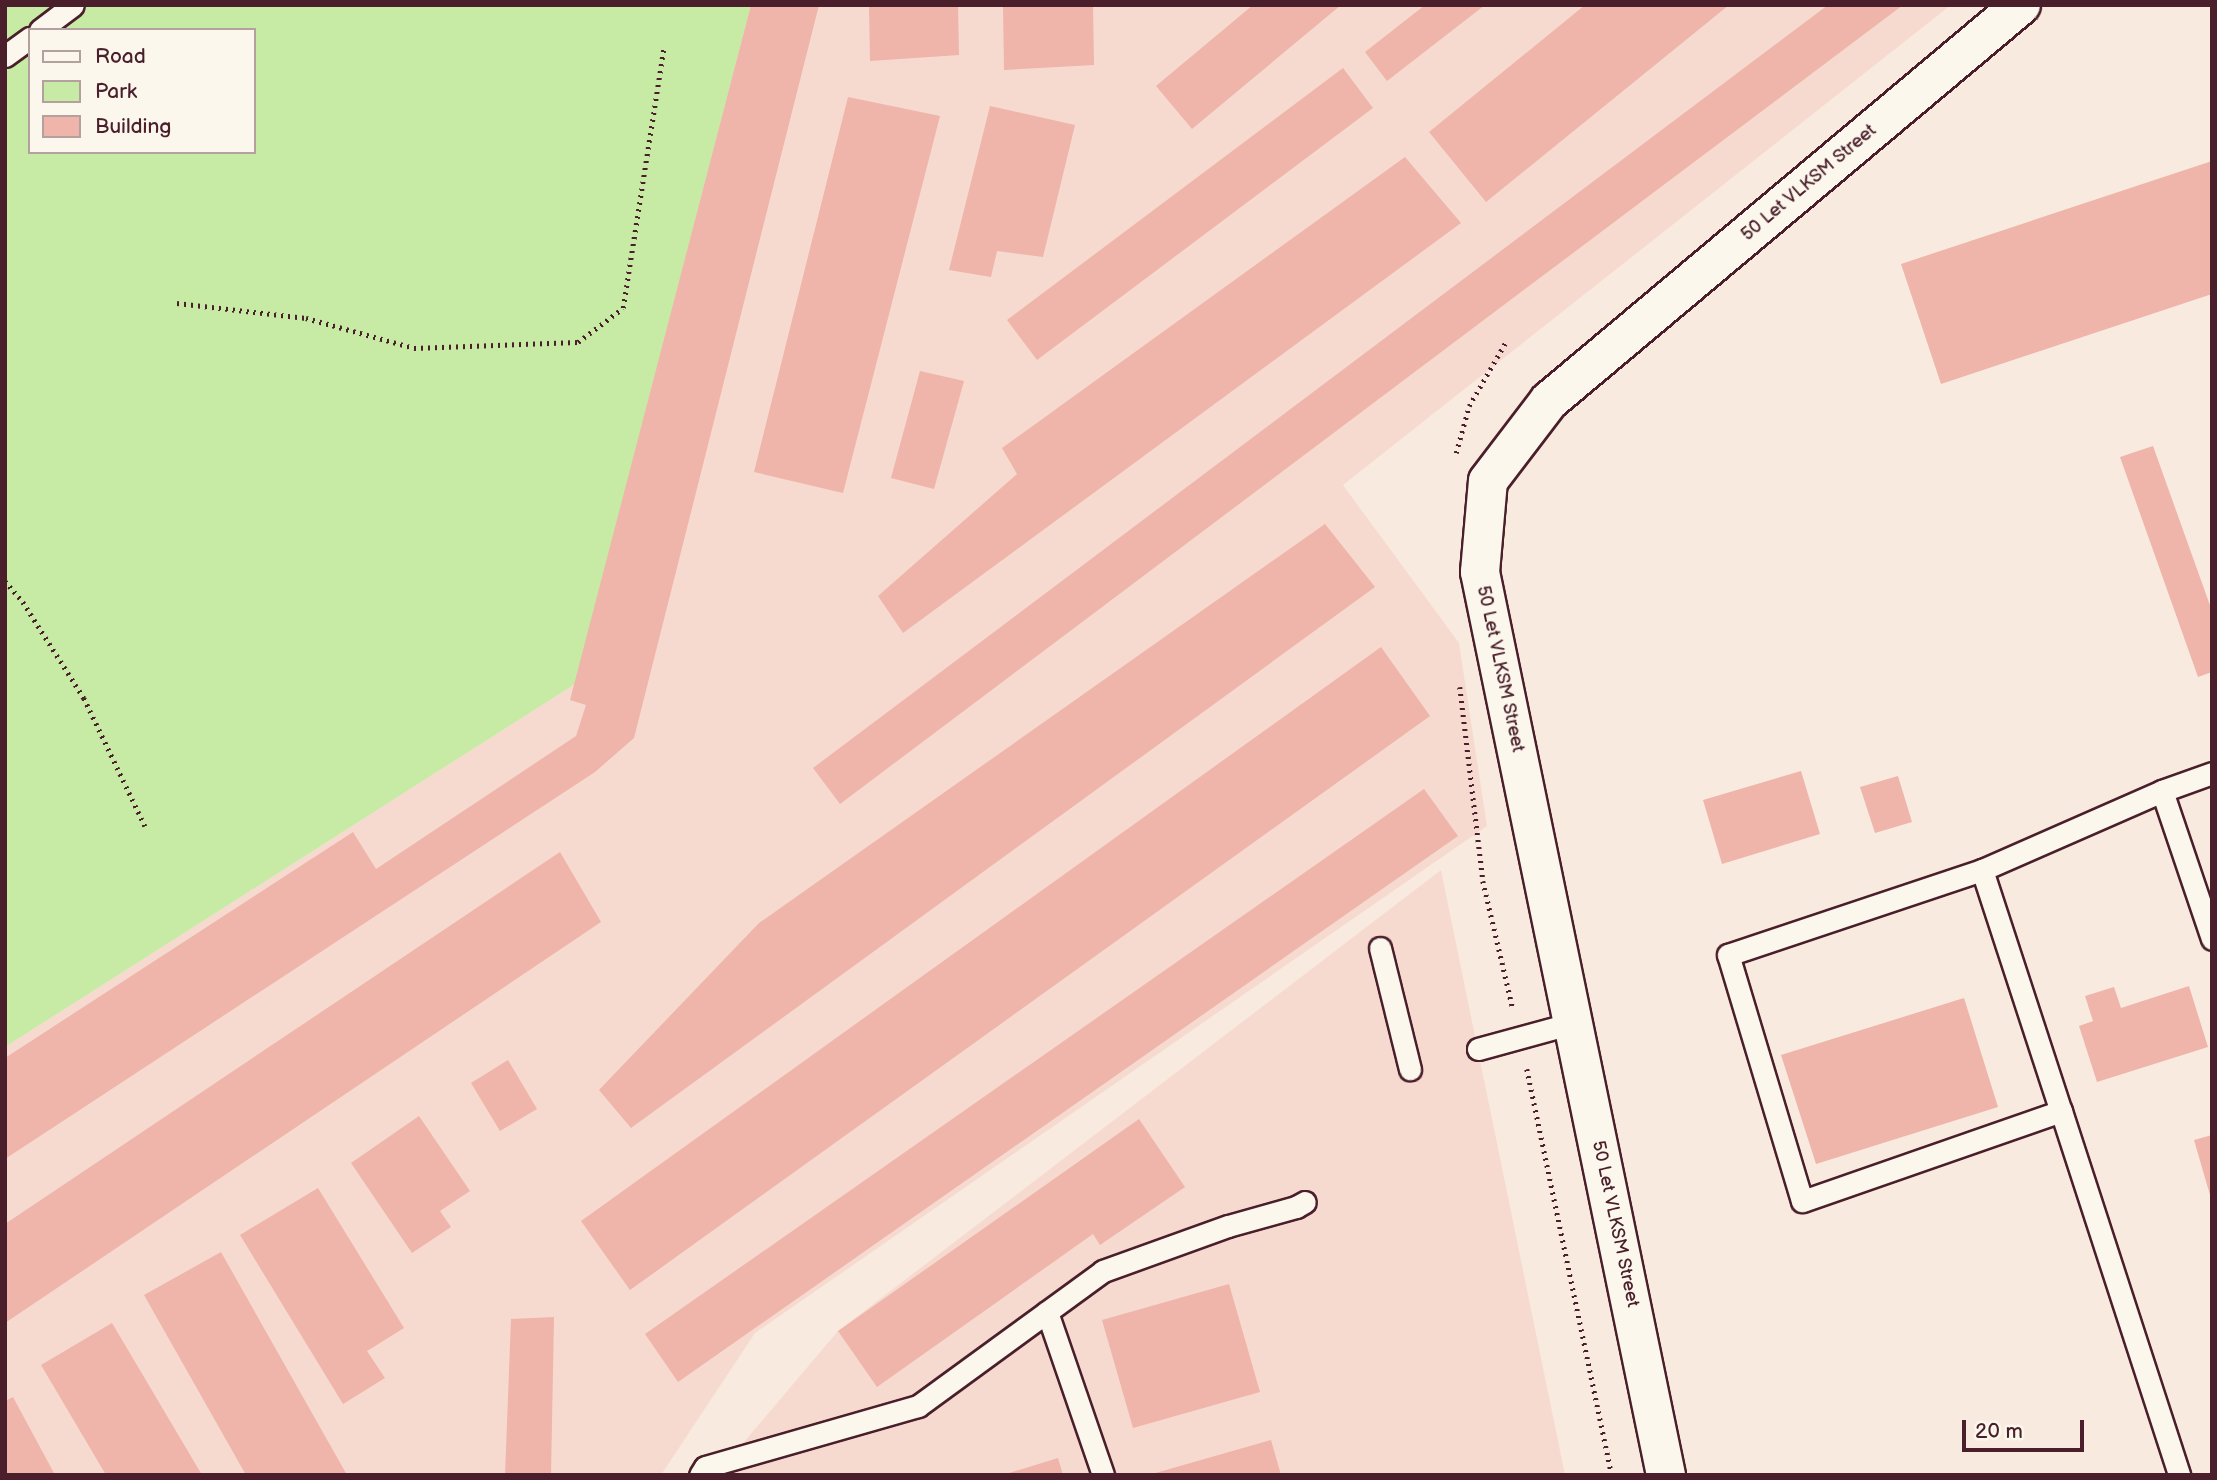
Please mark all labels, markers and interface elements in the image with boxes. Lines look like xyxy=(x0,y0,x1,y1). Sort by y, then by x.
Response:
legend xyxy=(28,28,256,154)
text: Road xyxy=(95,44,146,69)
text: Park xyxy=(95,79,137,104)
text: Building xyxy=(95,114,171,139)
street label: 50 Let VLKSM Street xyxy=(1737,120,1881,246)
street label: 50 Let VLKSM Street xyxy=(1472,583,1528,755)
street label: 50 Let VLKSM Street xyxy=(1587,1138,1643,1310)
scale bar xyxy=(1965,1406,2088,1450)
text: 20 m xyxy=(1975,1419,2023,1444)

